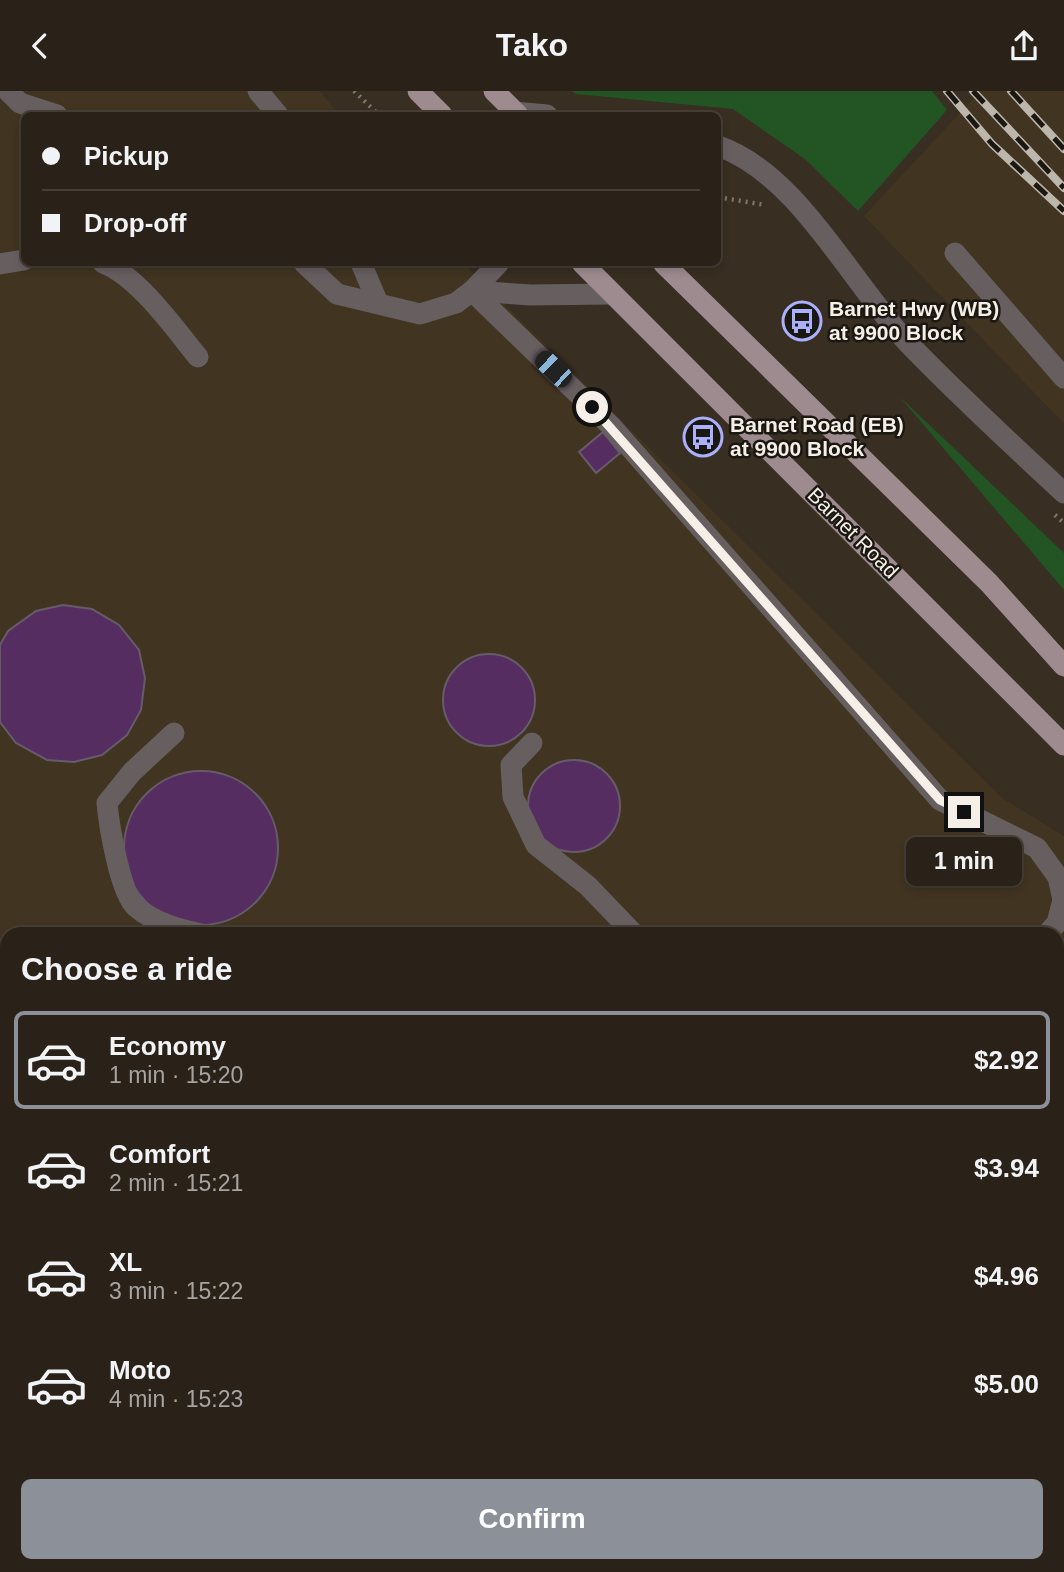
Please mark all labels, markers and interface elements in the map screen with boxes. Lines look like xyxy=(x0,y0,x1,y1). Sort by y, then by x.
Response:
icon: back xyxy=(21,27,59,65)
text: Tako xyxy=(496,27,568,63)
icon: share xyxy=(1005,27,1043,65)
text: Pickup xyxy=(84,141,169,171)
text: Drop-off xyxy=(84,208,187,238)
place label: Barnet Hwy (WB) at 9900 Block xyxy=(829,297,999,344)
bus stop icon: Barnet Hwy (WB) at 9900 Block xyxy=(781,300,823,342)
car xyxy=(531,347,576,391)
route start xyxy=(576,391,608,423)
place label: Barnet Road (EB) at 9900 Block xyxy=(730,413,904,460)
bus stop icon: Barnet Road (EB) at 9900 Block xyxy=(682,416,724,458)
street label: Barnet Road xyxy=(804,483,903,582)
route end xyxy=(948,796,980,828)
callout: 1 min xyxy=(906,837,1022,885)
text: 1 min xyxy=(934,848,994,874)
text: Choose a ride xyxy=(21,951,233,987)
icon: car xyxy=(25,1029,88,1092)
text: Economy xyxy=(109,1031,226,1061)
text: $2.92 xyxy=(974,1045,1039,1075)
text: 1 min · 15:20 xyxy=(109,1062,243,1088)
icon: car xyxy=(25,1137,88,1200)
text: Comfort xyxy=(109,1139,210,1169)
text: $3.94 xyxy=(974,1153,1039,1183)
text: 2 min · 15:21 xyxy=(109,1170,243,1196)
icon: car xyxy=(25,1245,88,1308)
text: XL xyxy=(109,1247,142,1277)
text: $4.96 xyxy=(974,1261,1039,1291)
text: 3 min · 15:22 xyxy=(109,1278,243,1304)
icon: car xyxy=(25,1353,88,1416)
text: Moto xyxy=(109,1355,171,1385)
text: $5.00 xyxy=(974,1369,1039,1399)
text: 4 min · 15:23 xyxy=(109,1386,243,1412)
button: Confirm xyxy=(21,1479,1043,1559)

